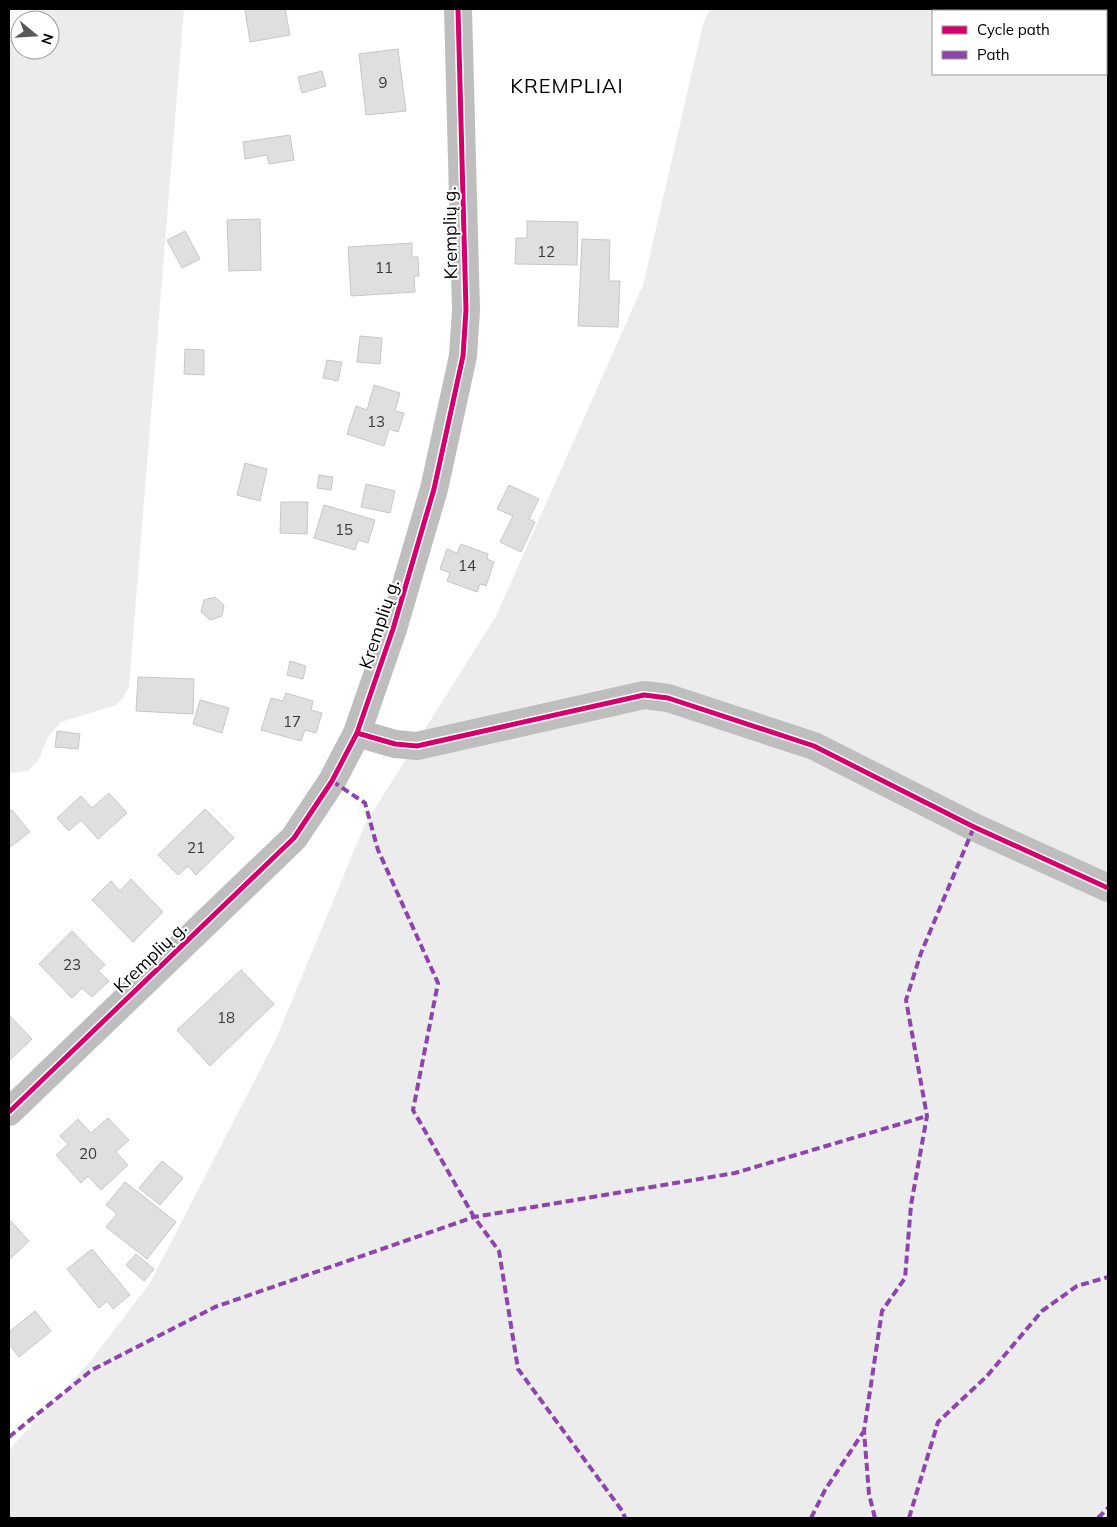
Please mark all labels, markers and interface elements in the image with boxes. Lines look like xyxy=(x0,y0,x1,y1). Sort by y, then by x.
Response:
north arrow xyxy=(10,10,60,60)
legend xyxy=(932,10,1107,75)
text: Cycle path xyxy=(977,20,1050,39)
text: N xyxy=(37,31,58,47)
text: Path xyxy=(977,45,1009,64)
house number: 9 xyxy=(378,73,388,92)
district label: KREMPLIAI xyxy=(510,73,624,98)
street label: Kremplių g. xyxy=(438,186,462,280)
house number: 12 xyxy=(537,242,555,261)
house number: 11 xyxy=(375,258,393,277)
house number: 13 xyxy=(367,412,385,431)
house number: 15 xyxy=(335,520,353,539)
house number: 14 xyxy=(458,556,476,575)
street label: Kremplių g. xyxy=(354,576,404,672)
house number: 17 xyxy=(283,712,301,731)
house number: 21 xyxy=(187,838,205,857)
street label: Kremplių g. xyxy=(109,916,191,998)
house number: 23 xyxy=(63,955,81,974)
house number: 18 xyxy=(217,1008,235,1027)
house number: 20 xyxy=(79,1144,97,1163)

